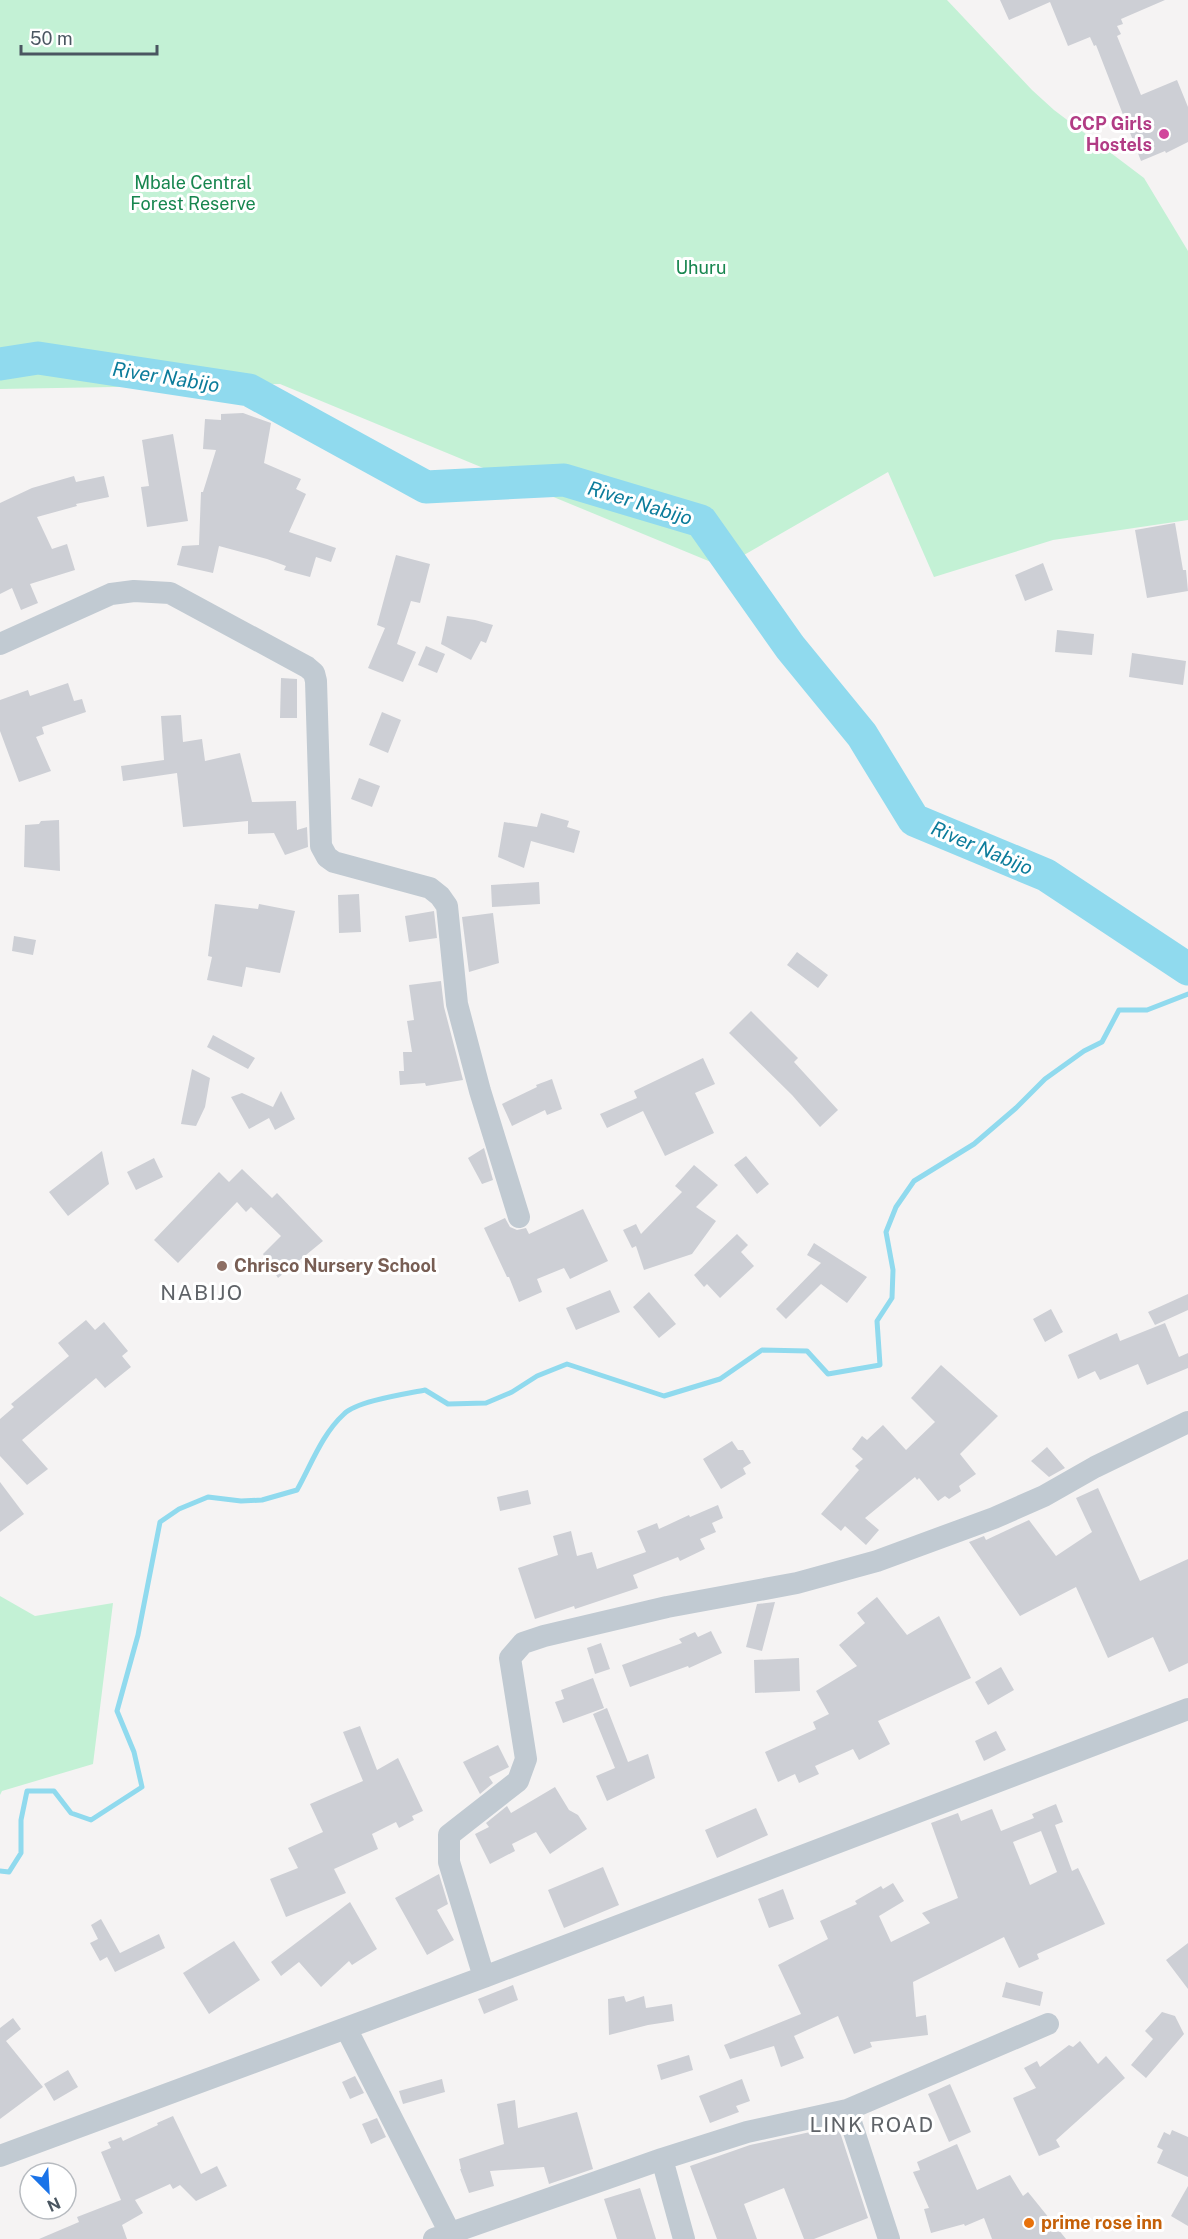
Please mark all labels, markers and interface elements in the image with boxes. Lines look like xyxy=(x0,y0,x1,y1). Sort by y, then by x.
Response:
scale bar xyxy=(21,18,158,56)
text: 50 m xyxy=(30,28,73,49)
place label: CCP Girls Hostels xyxy=(1069,113,1152,155)
marker: CCP Girls Hostels xyxy=(1157,127,1171,141)
park label: Mbale Central Forest Reserve xyxy=(130,172,256,214)
park label: Uhuru xyxy=(675,257,727,278)
water label: River Nabijo xyxy=(111,357,221,397)
water label: River Nabijo xyxy=(585,476,695,530)
water label: River Nabijo xyxy=(928,816,1037,880)
place label: Chrisco Nursery School xyxy=(234,1255,437,1276)
marker: Chrisco Nursery School xyxy=(215,1259,229,1273)
district label: NABIJO xyxy=(160,1280,244,1305)
district label: LINK ROAD xyxy=(810,2112,934,2137)
north arrow xyxy=(18,2161,78,2221)
text: N xyxy=(44,2193,63,2215)
place label: prime rose inn xyxy=(1041,2212,1163,2233)
marker: prime rose inn xyxy=(1022,2216,1036,2230)

